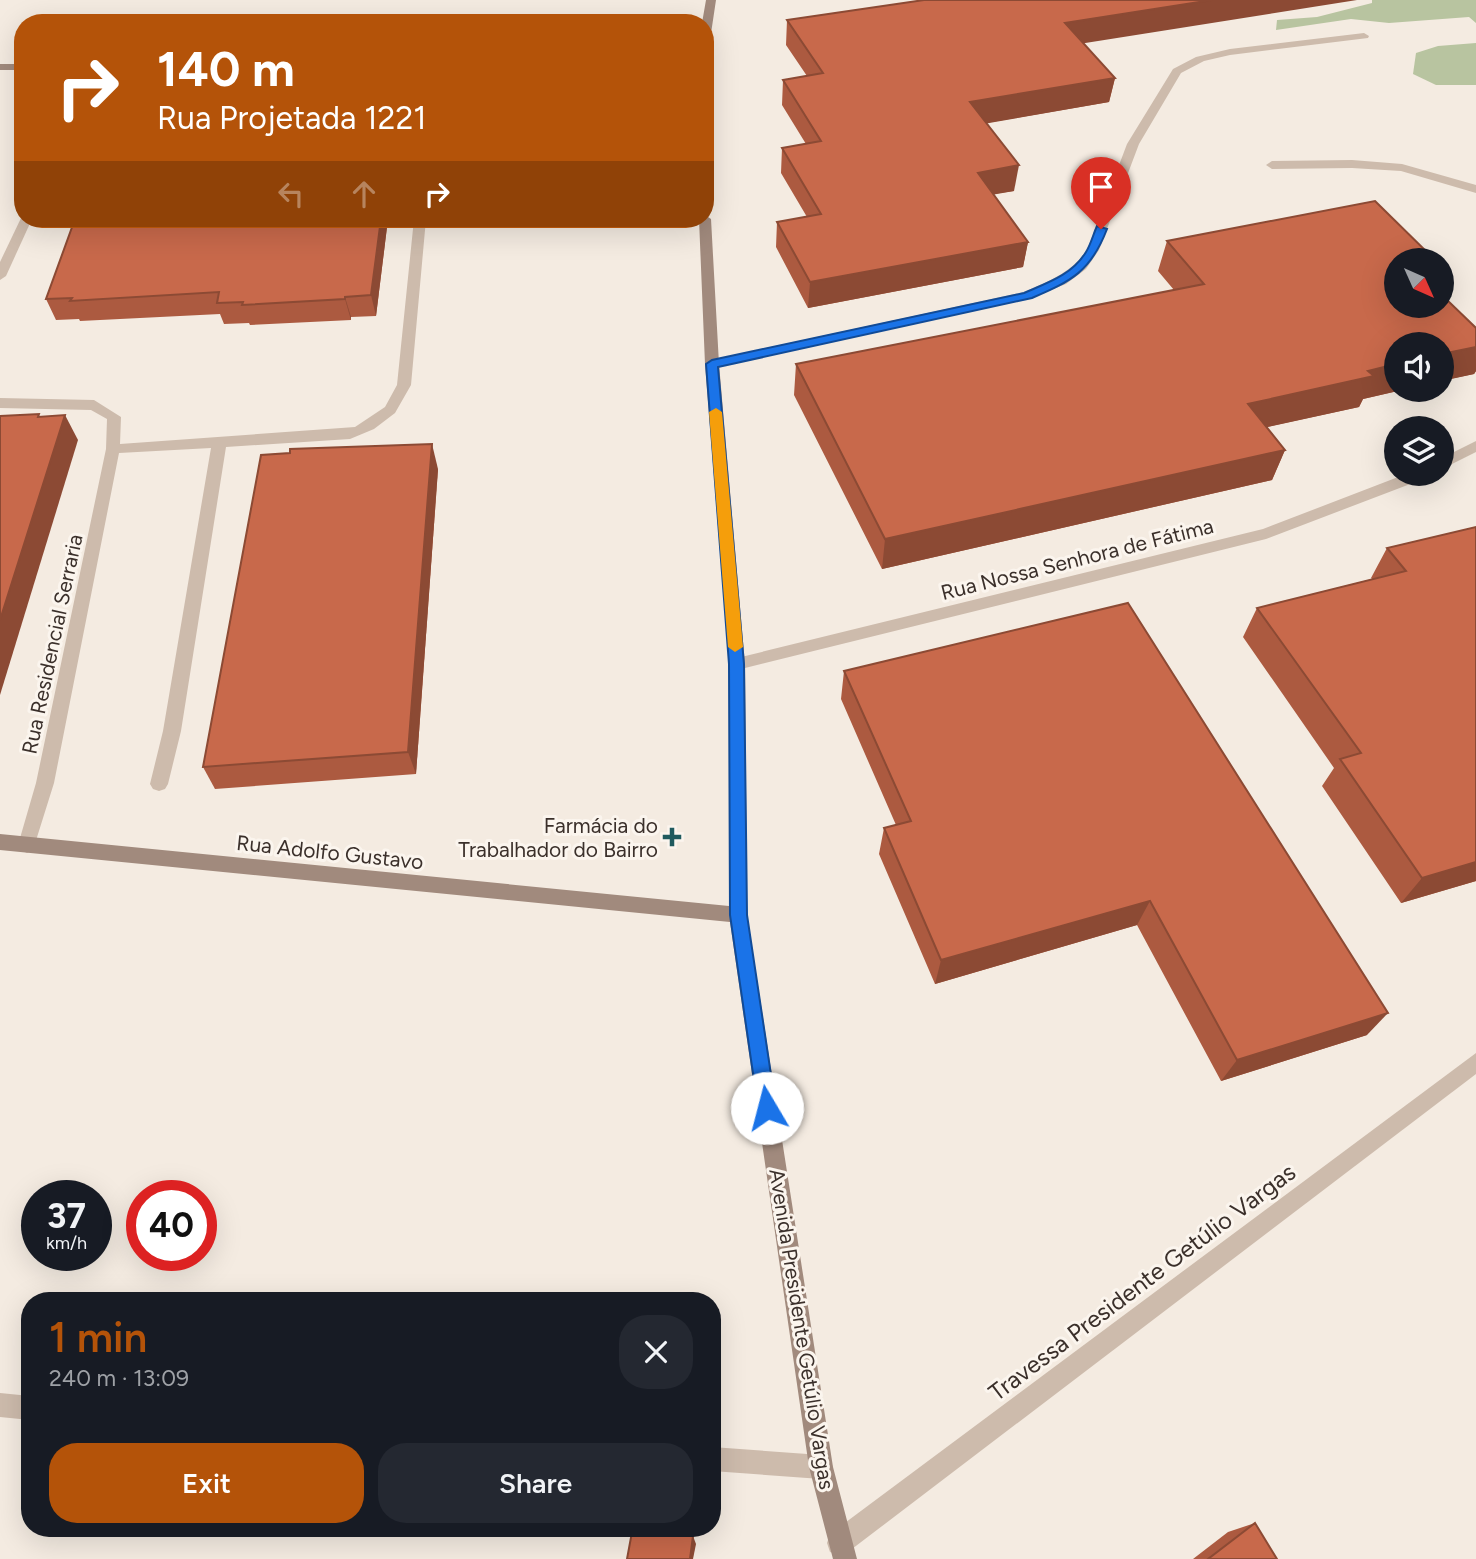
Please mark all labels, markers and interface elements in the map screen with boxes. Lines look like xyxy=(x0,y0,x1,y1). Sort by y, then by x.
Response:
text: 140 m xyxy=(157,39,295,98)
icon: right xyxy=(42,42,133,133)
text: Rua Projetada 1221 xyxy=(157,99,426,137)
pin xyxy=(1071,157,1131,229)
icon: arrive xyxy=(1082,168,1120,206)
icon: left xyxy=(272,175,310,213)
icon: ahead xyxy=(345,175,383,213)
icon: right xyxy=(418,175,456,213)
north arrow xyxy=(1384,248,1454,318)
map controls xyxy=(1384,248,1454,486)
button: sound xyxy=(1384,332,1454,402)
button: layers xyxy=(1384,416,1454,486)
street label: Rua Nossa Senhora de Fátima xyxy=(938,513,1216,605)
street label: Rua Residencial Serraria xyxy=(16,532,88,756)
place label: Farmácia do Trabalhador do Bairro xyxy=(458,813,658,862)
marker: Farmácia do Trabalhador do Bairro xyxy=(664,829,680,845)
street label: Rua Adolfo Gustavo xyxy=(235,830,425,874)
position arrow xyxy=(730,1071,804,1145)
street label: Travessa Presidente Getúlio Vargas xyxy=(983,1157,1301,1407)
street label: Avenida Presidente Getúlio Vargas xyxy=(764,1167,840,1491)
speed limit sign: 40 xyxy=(126,1180,217,1271)
text: 37 xyxy=(47,1195,86,1237)
text: km/h xyxy=(46,1232,87,1254)
text: 1 min xyxy=(49,1312,147,1363)
button: close xyxy=(619,1315,693,1389)
text: 240 m · 13:09 xyxy=(49,1364,189,1392)
button: Exit xyxy=(49,1443,364,1523)
button: Share xyxy=(378,1443,693,1523)

